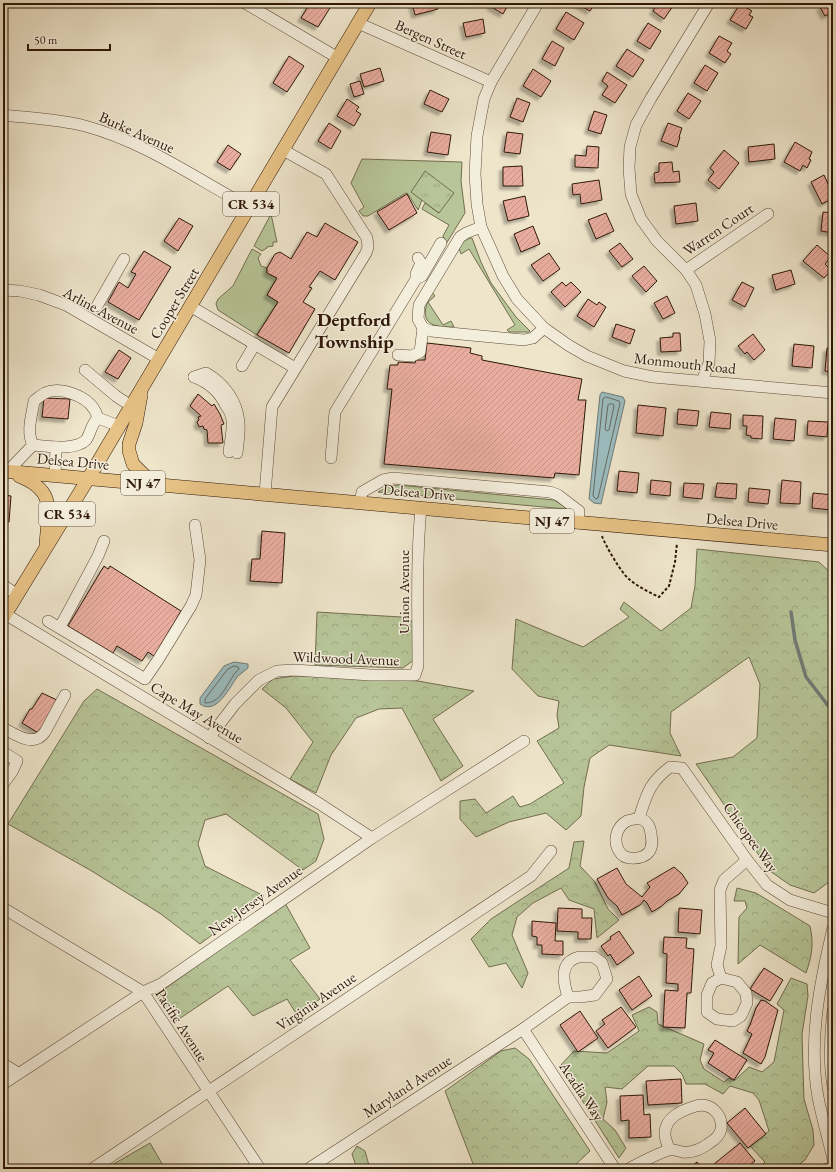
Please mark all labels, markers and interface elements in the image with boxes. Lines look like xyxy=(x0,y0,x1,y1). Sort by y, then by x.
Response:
street label: Bergen Street xyxy=(392,15,470,63)
scale bar xyxy=(28,26,110,52)
text: 50 m xyxy=(34,32,58,48)
street label: Burke Avenue xyxy=(96,107,178,157)
road number: CR 534 xyxy=(223,192,279,216)
street label: Warren Court xyxy=(679,198,757,259)
street label: Cooper Street xyxy=(145,264,203,342)
street label: Arline Avenue xyxy=(59,282,142,338)
district label: Deptford Township xyxy=(314,307,394,354)
street label: Monmouth Road xyxy=(633,348,737,378)
street label: Delsea Drive xyxy=(36,448,110,474)
road number: NJ 47 xyxy=(121,471,165,495)
street label: Delsea Drive xyxy=(382,479,456,505)
road number: CR 534 xyxy=(39,502,95,526)
street label: Delsea Drive xyxy=(705,508,779,534)
road number: NJ 47 xyxy=(530,509,574,533)
street label: Union Avenue xyxy=(394,550,413,634)
street label: Wildwood Avenue xyxy=(292,647,400,669)
street label: Cape May Avenue xyxy=(147,677,247,747)
street label: Chicopee Way xyxy=(719,798,783,876)
street label: New Jersey Avenue xyxy=(204,861,306,939)
street label: Virginia Avenue xyxy=(272,967,360,1035)
street label: Pacific Avenue xyxy=(151,985,213,1065)
street label: Maryland Avenue xyxy=(359,1050,455,1122)
street label: Acadia Way xyxy=(555,1057,609,1124)

